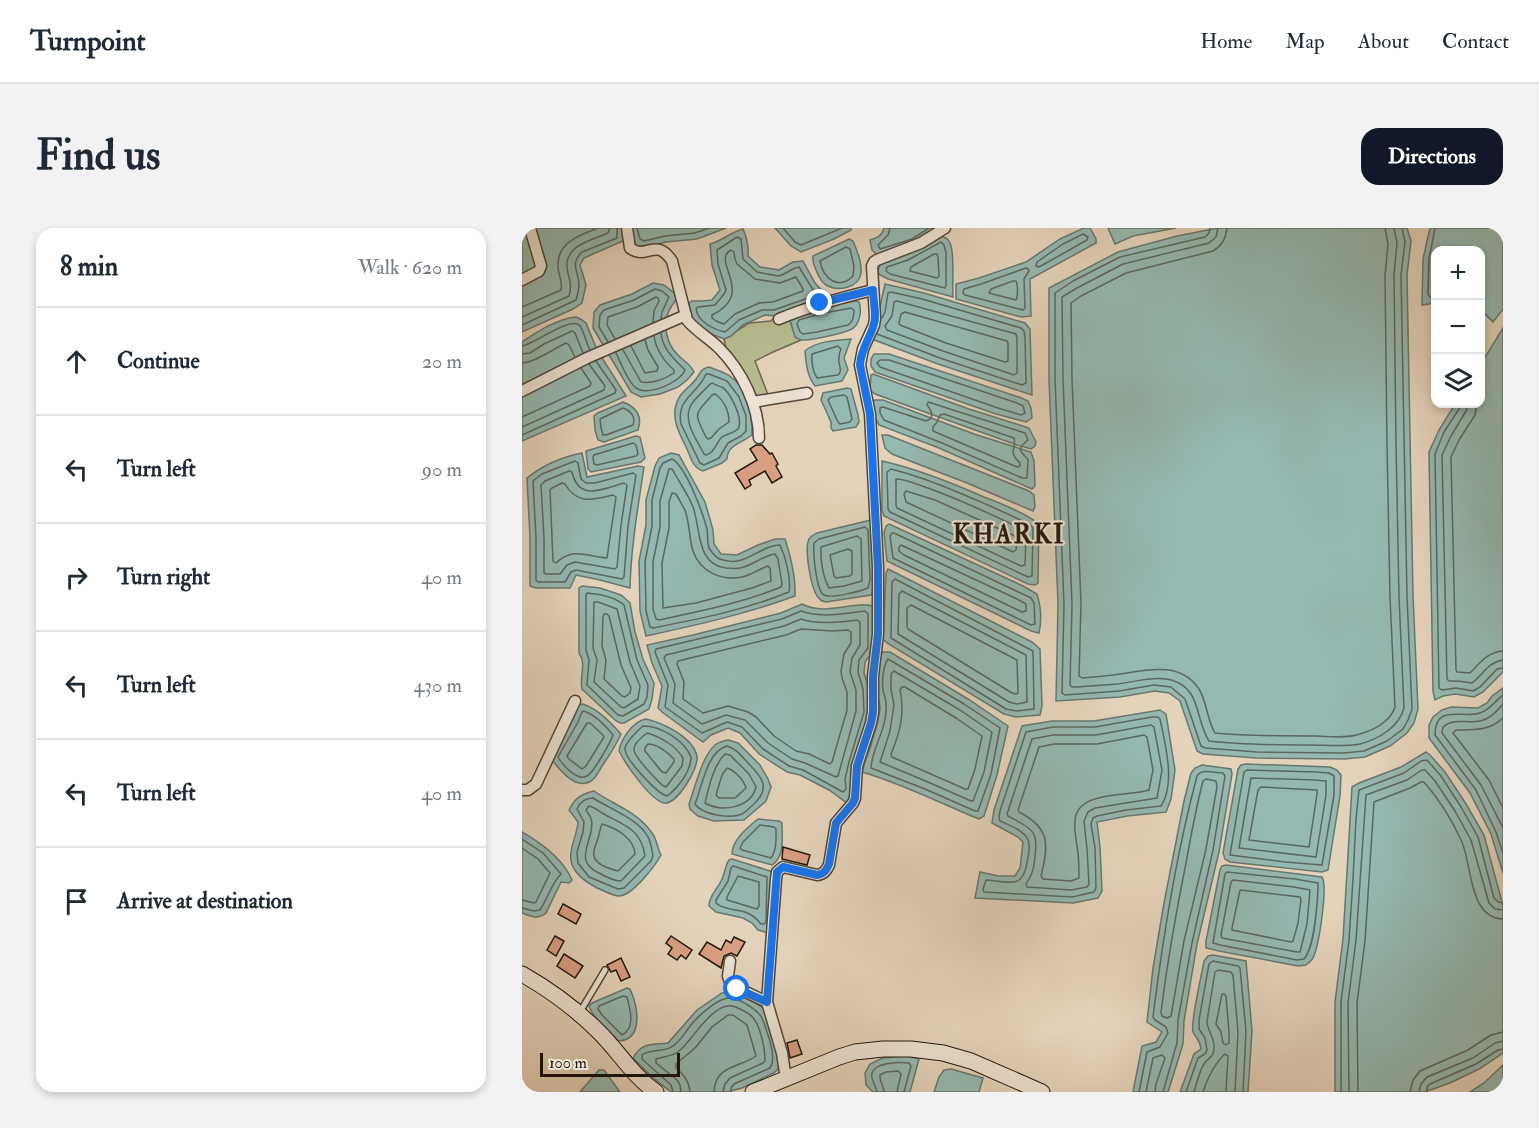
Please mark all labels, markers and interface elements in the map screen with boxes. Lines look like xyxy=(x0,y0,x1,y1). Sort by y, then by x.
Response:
text: Turnpoint xyxy=(30,24,146,59)
text: Home xyxy=(1200,28,1252,55)
text: Map xyxy=(1285,28,1325,55)
text: About xyxy=(1358,28,1409,55)
text: Contact xyxy=(1442,28,1509,55)
button: Directions xyxy=(1361,128,1503,185)
text: Find us xyxy=(36,130,160,182)
map controls xyxy=(1431,246,1485,408)
button: + xyxy=(1431,246,1485,300)
text: 8 min xyxy=(60,251,118,283)
text: Walk · 620 m xyxy=(358,255,462,280)
route end xyxy=(806,289,832,315)
button: − xyxy=(1431,300,1485,354)
icon: ahead xyxy=(60,345,93,378)
text: Continue xyxy=(117,347,200,375)
text: 20 m xyxy=(422,349,462,374)
button: layers xyxy=(1431,354,1485,408)
icon: left xyxy=(60,453,93,486)
text: Turn left xyxy=(117,455,196,483)
text: 90 m xyxy=(422,457,462,482)
district label: KHARKI xyxy=(953,519,1065,551)
icon: right xyxy=(60,561,93,594)
text: Turn right xyxy=(117,563,210,591)
text: 40 m xyxy=(421,565,462,590)
icon: left xyxy=(60,669,93,702)
text: Turn left xyxy=(117,671,196,699)
text: 430 m xyxy=(414,673,462,698)
icon: left xyxy=(60,777,93,810)
text: Turn left xyxy=(117,779,196,807)
text: 40 m xyxy=(421,781,462,806)
icon: arrive xyxy=(60,885,93,918)
text: Arrive at destination xyxy=(117,887,293,915)
route start xyxy=(723,975,749,1001)
scale bar xyxy=(540,1050,680,1078)
text: 100 m xyxy=(549,1053,587,1073)

